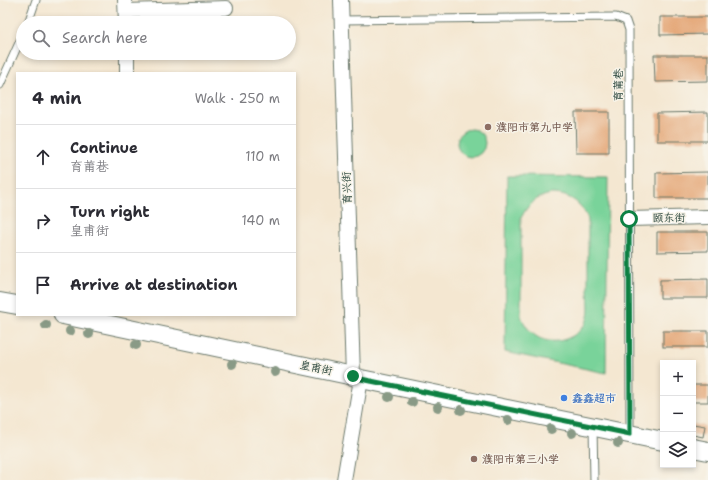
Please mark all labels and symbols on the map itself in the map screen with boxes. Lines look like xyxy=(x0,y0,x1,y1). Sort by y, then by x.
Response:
street label: 育莆巷 xyxy=(611,69,626,102)
place label: 濮阳市第九中学 xyxy=(496,120,573,135)
marker: 濮阳市第九中学 xyxy=(483,122,493,132)
street label: 育兴街 xyxy=(339,170,355,205)
route start xyxy=(620,210,638,228)
street label: 颐东街 xyxy=(652,210,687,226)
street label: 皇甫街 xyxy=(298,357,335,379)
route end xyxy=(344,367,362,385)
place label: 鑫鑫超市 xyxy=(572,391,616,406)
marker: 鑫鑫超市 xyxy=(559,393,569,403)
place label: 濮阳市第三小学 xyxy=(482,452,559,467)
marker: 濮阳市第三小学 xyxy=(469,454,479,464)

